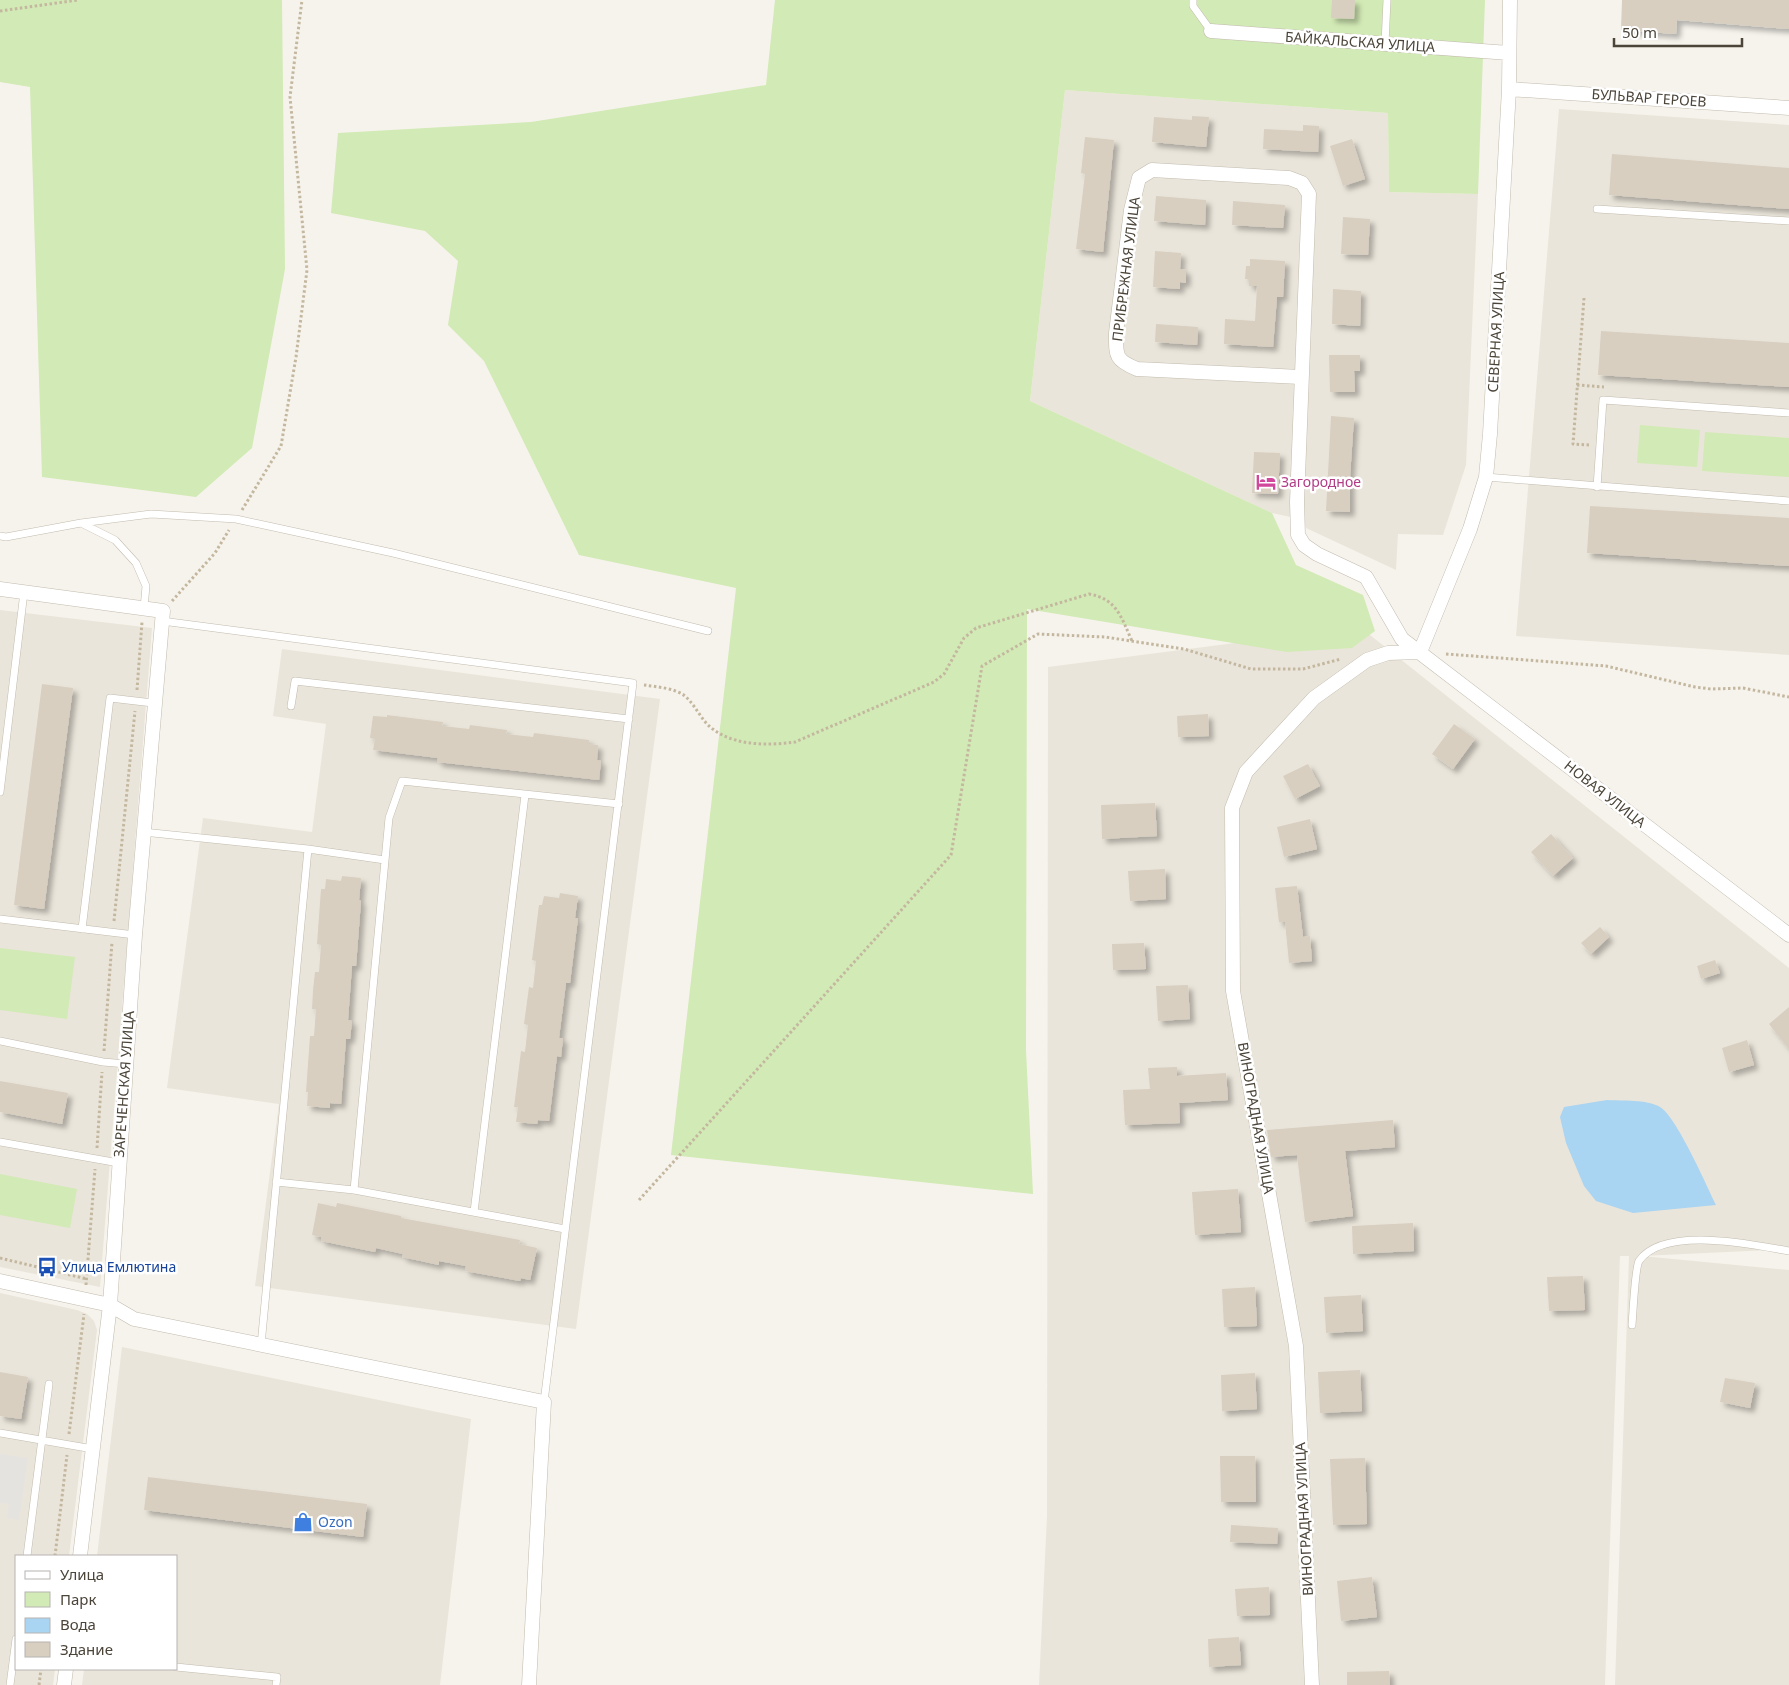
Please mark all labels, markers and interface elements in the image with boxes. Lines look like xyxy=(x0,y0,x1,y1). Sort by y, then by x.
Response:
scale bar xyxy=(1614,15,1742,47)
text: 50 m xyxy=(1622,22,1657,42)
street label: БАЙКАЛЬСКАЯ УЛИЦА xyxy=(1284,27,1436,56)
street label: БУЛЬВАР ГЕРОЕВ xyxy=(1591,84,1707,111)
street label: ПРИБРЕЖНАЯ УЛИЦА xyxy=(1107,195,1144,342)
street label: СЕВЕРНАЯ УЛИЦА xyxy=(1483,271,1508,393)
hotel icon: Загородное xyxy=(1255,471,1277,493)
place label: Загородное xyxy=(1281,472,1361,491)
street label: НОВАЯ УЛИЦА xyxy=(1561,756,1650,832)
street label: ЗАРЕЧЕНСКАЯ УЛИЦА xyxy=(109,1010,138,1158)
street label: ВИНОГРАДНАЯ УЛИЦА xyxy=(1234,1041,1279,1195)
bus stop icon: Улица Емлютина xyxy=(36,1256,58,1278)
place label: Улица Емлютина xyxy=(62,1257,176,1276)
street label: ВИНОГРАДНАЯ УЛИЦА xyxy=(1290,1442,1317,1596)
shop icon: Ozon xyxy=(292,1511,314,1533)
place label: Ozon xyxy=(318,1512,353,1531)
legend xyxy=(15,1555,178,1670)
text: Улица xyxy=(60,1564,104,1584)
text: Парк xyxy=(60,1589,96,1609)
text: Вода xyxy=(60,1614,96,1634)
text: Здание xyxy=(60,1639,113,1659)

